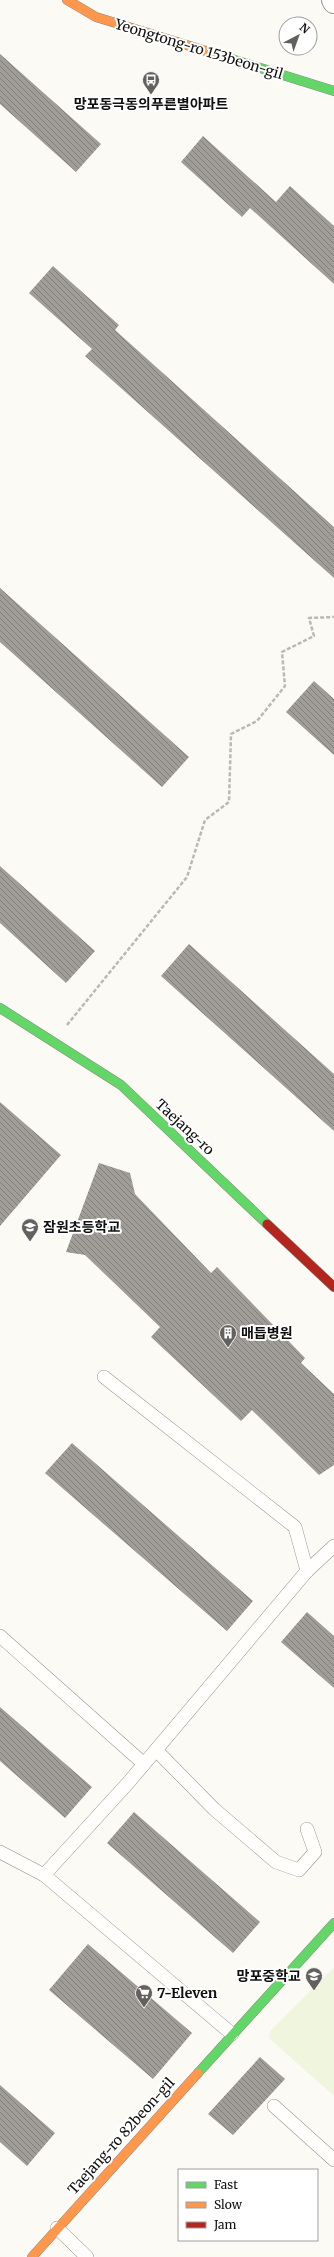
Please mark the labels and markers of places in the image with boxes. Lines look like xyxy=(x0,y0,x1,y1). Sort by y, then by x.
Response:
bus stop icon: 망포동극동의푸른별아파트 xyxy=(141,70,161,95)
place label: 망포동극동의푸른별아파트 xyxy=(74,95,228,113)
school or university icon: 잠원초등학교 xyxy=(20,1217,40,1242)
place label: 잠원초등학교 xyxy=(43,1218,120,1236)
building icon: 매듭병원 xyxy=(218,1323,238,1348)
place label: 매듭병원 xyxy=(241,1324,293,1342)
school or university icon: 망포중학교 xyxy=(304,1966,324,1991)
place label: 망포중학교 xyxy=(237,1967,301,1985)
supermarket icon: 7-Eleven xyxy=(134,1983,154,2008)
place label: 7-Eleven xyxy=(157,1984,218,2002)

